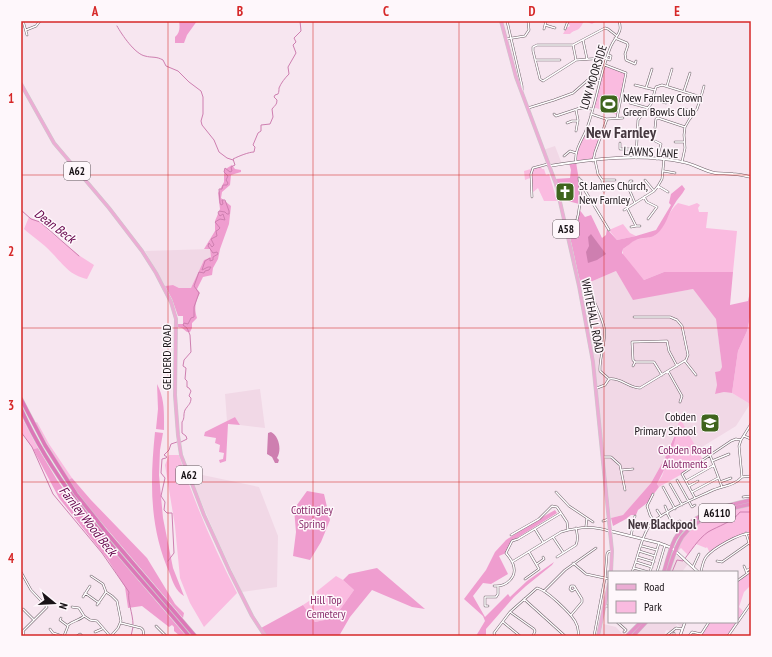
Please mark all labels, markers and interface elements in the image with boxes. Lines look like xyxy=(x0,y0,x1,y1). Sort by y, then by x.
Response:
text: A xyxy=(91,3,99,20)
text: B xyxy=(237,3,243,20)
text: C xyxy=(383,3,389,20)
text: D xyxy=(529,3,536,20)
text: E xyxy=(674,3,680,20)
street label: LOW MOORSIDE xyxy=(576,43,610,111)
text: 1 xyxy=(8,90,14,107)
place label: New Farnley Crown Green Bowls Club xyxy=(623,90,702,119)
sports icon: New Farnley Crown Green Bowls Club xyxy=(598,93,620,115)
district label: New Farnley xyxy=(586,122,657,142)
street label: LAWNS LANE xyxy=(623,143,679,161)
road number: A62 xyxy=(64,162,90,180)
place label: St James Church, New Farnley xyxy=(579,178,648,207)
church icon: St James Church, New Farnley xyxy=(554,181,576,203)
water label: Dean Beck xyxy=(31,205,80,248)
road number: A58 xyxy=(553,220,579,238)
text: 2 xyxy=(8,243,14,260)
street label: WHITEHALL ROAD xyxy=(578,277,608,355)
street label: GELDERD ROAD xyxy=(159,324,174,390)
text: 3 xyxy=(8,397,14,414)
place label: Cobden Primary School xyxy=(635,409,696,438)
school or university icon: Cobden Primary School xyxy=(699,412,721,434)
park label: Cobden Road Allotments xyxy=(658,442,712,471)
road number: A62 xyxy=(176,466,202,484)
water label: Farnley Wood Beck xyxy=(55,483,122,561)
park label: Cottingley Spring xyxy=(291,502,334,531)
road number: A6110 xyxy=(699,504,735,522)
district label: New Blackpool xyxy=(628,516,697,533)
text: 4 xyxy=(8,550,15,567)
legend xyxy=(608,571,738,623)
text: Road xyxy=(644,579,664,594)
north arrow xyxy=(34,583,74,623)
park label: Hill Top Cemetery xyxy=(307,592,346,621)
text: Park xyxy=(644,599,662,614)
text: N xyxy=(56,601,71,611)

